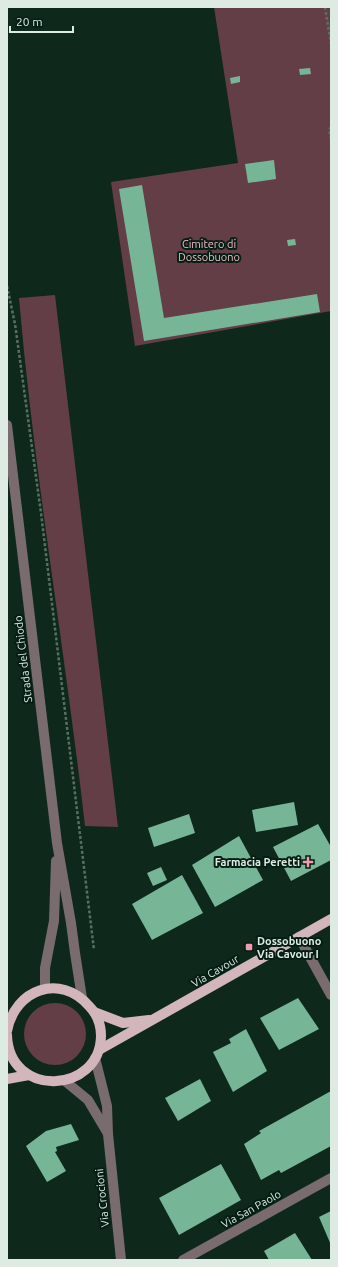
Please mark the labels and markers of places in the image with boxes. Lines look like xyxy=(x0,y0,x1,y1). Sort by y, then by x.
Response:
place label: Farmacia Peretti xyxy=(215,856,300,868)
marker: Farmacia Peretti xyxy=(303,857,313,867)
place label: Dossobuono Via Cavour I xyxy=(257,935,322,960)
marker: Dossobuono Via Cavour I xyxy=(244,942,254,952)

